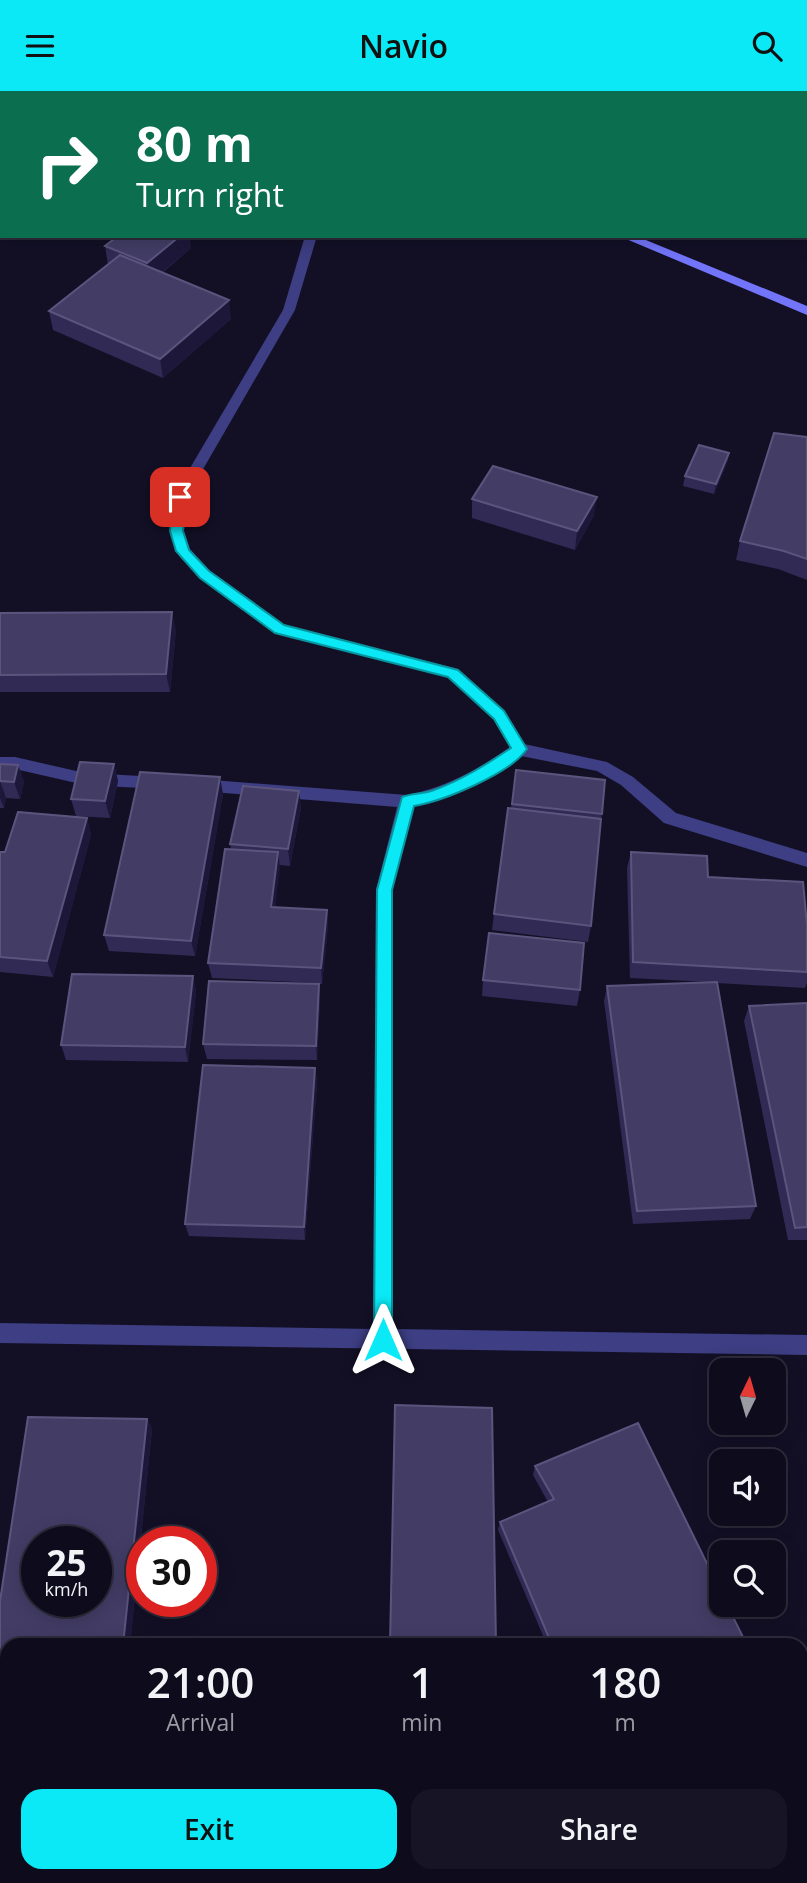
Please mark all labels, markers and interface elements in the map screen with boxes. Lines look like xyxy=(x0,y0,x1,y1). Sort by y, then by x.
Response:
text: Navio xyxy=(359,24,448,67)
icon: menu xyxy=(21,27,59,65)
icon: search xyxy=(748,27,786,65)
text: 80 m xyxy=(136,110,253,176)
icon: right xyxy=(21,119,112,210)
text: Turn right xyxy=(136,173,284,216)
pin xyxy=(150,467,210,527)
icon: arrive xyxy=(161,478,199,516)
position arrow xyxy=(346,1303,420,1377)
north arrow xyxy=(709,1358,786,1435)
map controls xyxy=(709,1358,786,1617)
button: sound xyxy=(709,1449,786,1526)
speed limit sign: 30 xyxy=(126,1526,217,1617)
text: 25 xyxy=(46,1539,87,1586)
button: search xyxy=(709,1540,786,1617)
text: km/h xyxy=(45,1577,88,1601)
text: 21:00 xyxy=(147,1653,254,1710)
text: 1 xyxy=(410,1653,434,1710)
text: 180 xyxy=(589,1653,661,1710)
text: Arrival xyxy=(166,1706,235,1738)
text: min xyxy=(401,1706,442,1738)
text: m xyxy=(615,1706,636,1738)
button: Exit xyxy=(21,1789,397,1869)
button: Share xyxy=(411,1789,787,1869)

